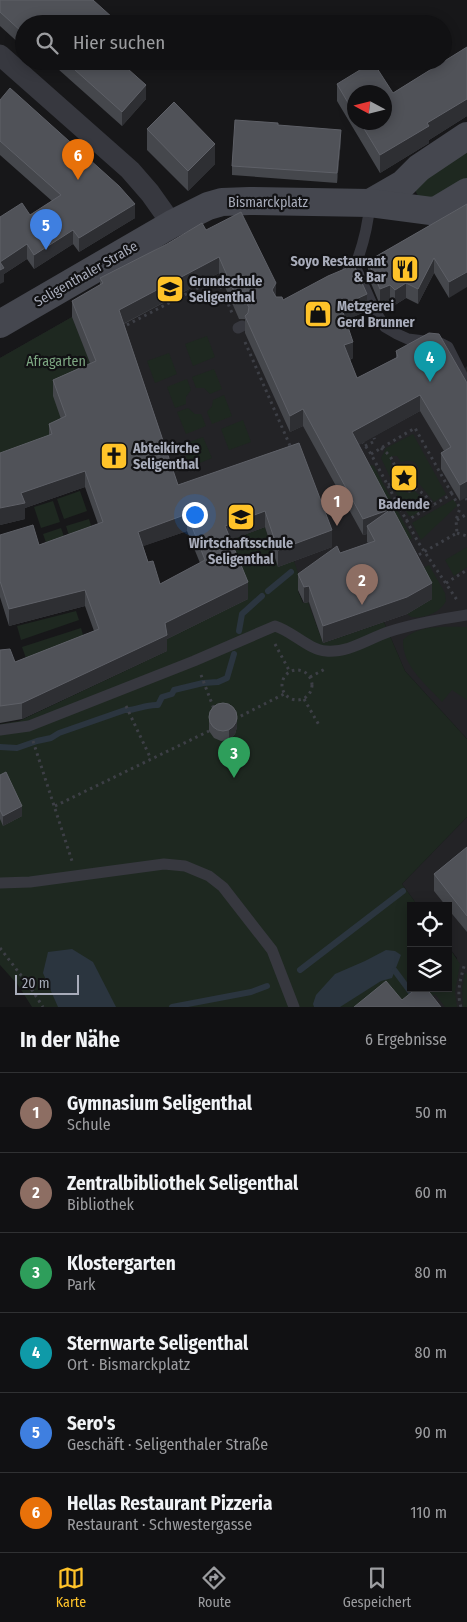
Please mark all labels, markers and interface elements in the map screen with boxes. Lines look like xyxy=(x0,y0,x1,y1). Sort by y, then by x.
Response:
search box xyxy=(15,15,452,70)
icon: search xyxy=(33,29,61,57)
text: Hier suchen xyxy=(73,31,165,54)
north arrow xyxy=(347,85,392,130)
pin: 6 xyxy=(62,139,94,180)
street label: Bismarckplatz xyxy=(228,194,308,211)
pin: 5 xyxy=(30,209,62,250)
street label: Seligenthaler Straße xyxy=(31,238,141,310)
place label: Soyo Restaurant & Bar xyxy=(291,253,387,286)
restaurant icon: Soyo Restaurant & Bar xyxy=(390,254,420,284)
place label: Grundschule Seligenthal xyxy=(189,273,262,306)
school or university icon: Grundschule Seligenthal xyxy=(155,274,185,304)
place label: Metzgerei Gerd Brunner xyxy=(337,298,416,331)
shop icon: Metzgerei Gerd Brunner xyxy=(303,299,333,329)
pin: 4 xyxy=(414,341,446,382)
park label: Afragarten xyxy=(26,353,86,370)
place label: Abteikirche Seligenthal xyxy=(132,440,200,473)
church icon: Abteikirche Seligenthal xyxy=(99,441,129,471)
place icon: Badende xyxy=(389,463,419,493)
pin: 1 xyxy=(321,485,353,526)
place label: Badende xyxy=(378,496,430,513)
your location xyxy=(182,502,208,528)
school or university icon: Wirtschaftsschule Seligenthal xyxy=(226,502,256,532)
place label: Wirtschaftsschule Seligenthal xyxy=(189,535,293,568)
pin: 2 xyxy=(346,564,378,605)
pin: 3 xyxy=(218,737,250,778)
map controls xyxy=(407,902,452,992)
button: locate xyxy=(407,902,452,947)
button: layers xyxy=(407,947,452,992)
scale bar xyxy=(15,972,79,995)
text: 20 m xyxy=(22,975,50,992)
text: In der Nähe xyxy=(20,1027,120,1053)
text: 6 Ergebnisse xyxy=(365,1030,447,1049)
text: Gymnasium Seligenthal xyxy=(67,1092,252,1115)
text: 1 xyxy=(33,1103,39,1122)
text: 50 m xyxy=(415,1103,447,1122)
text: Schule xyxy=(67,1115,111,1134)
text: Zentralbibliothek Seligenthal xyxy=(67,1172,298,1195)
text: 2 xyxy=(32,1183,40,1202)
text: 60 m xyxy=(415,1183,447,1202)
text: Bibliothek xyxy=(67,1195,134,1214)
text: Klostergarten xyxy=(67,1252,176,1275)
text: 3 xyxy=(32,1263,40,1282)
text: 80 m xyxy=(415,1263,447,1282)
text: Park xyxy=(67,1275,95,1294)
text: Sternwarte Seligenthal xyxy=(67,1332,248,1355)
text: 4 xyxy=(32,1343,40,1362)
text: 80 m xyxy=(415,1343,447,1362)
text: Ort · Bismarckplatz xyxy=(67,1355,190,1374)
text: Sero's xyxy=(67,1412,115,1435)
text: 5 xyxy=(32,1423,40,1442)
text: 90 m xyxy=(415,1423,447,1442)
text: Geschäft · Seligenthaler Straße xyxy=(67,1435,268,1454)
text: Hellas Restaurant Pizzeria xyxy=(67,1492,273,1515)
text: 6 xyxy=(32,1503,40,1522)
text: 110 m xyxy=(410,1503,447,1522)
text: Restaurant · Schwestergasse xyxy=(67,1515,252,1534)
tab: Karte xyxy=(56,1564,86,1611)
tab: Route xyxy=(198,1564,231,1611)
tab: Gespeichert xyxy=(343,1564,411,1611)

